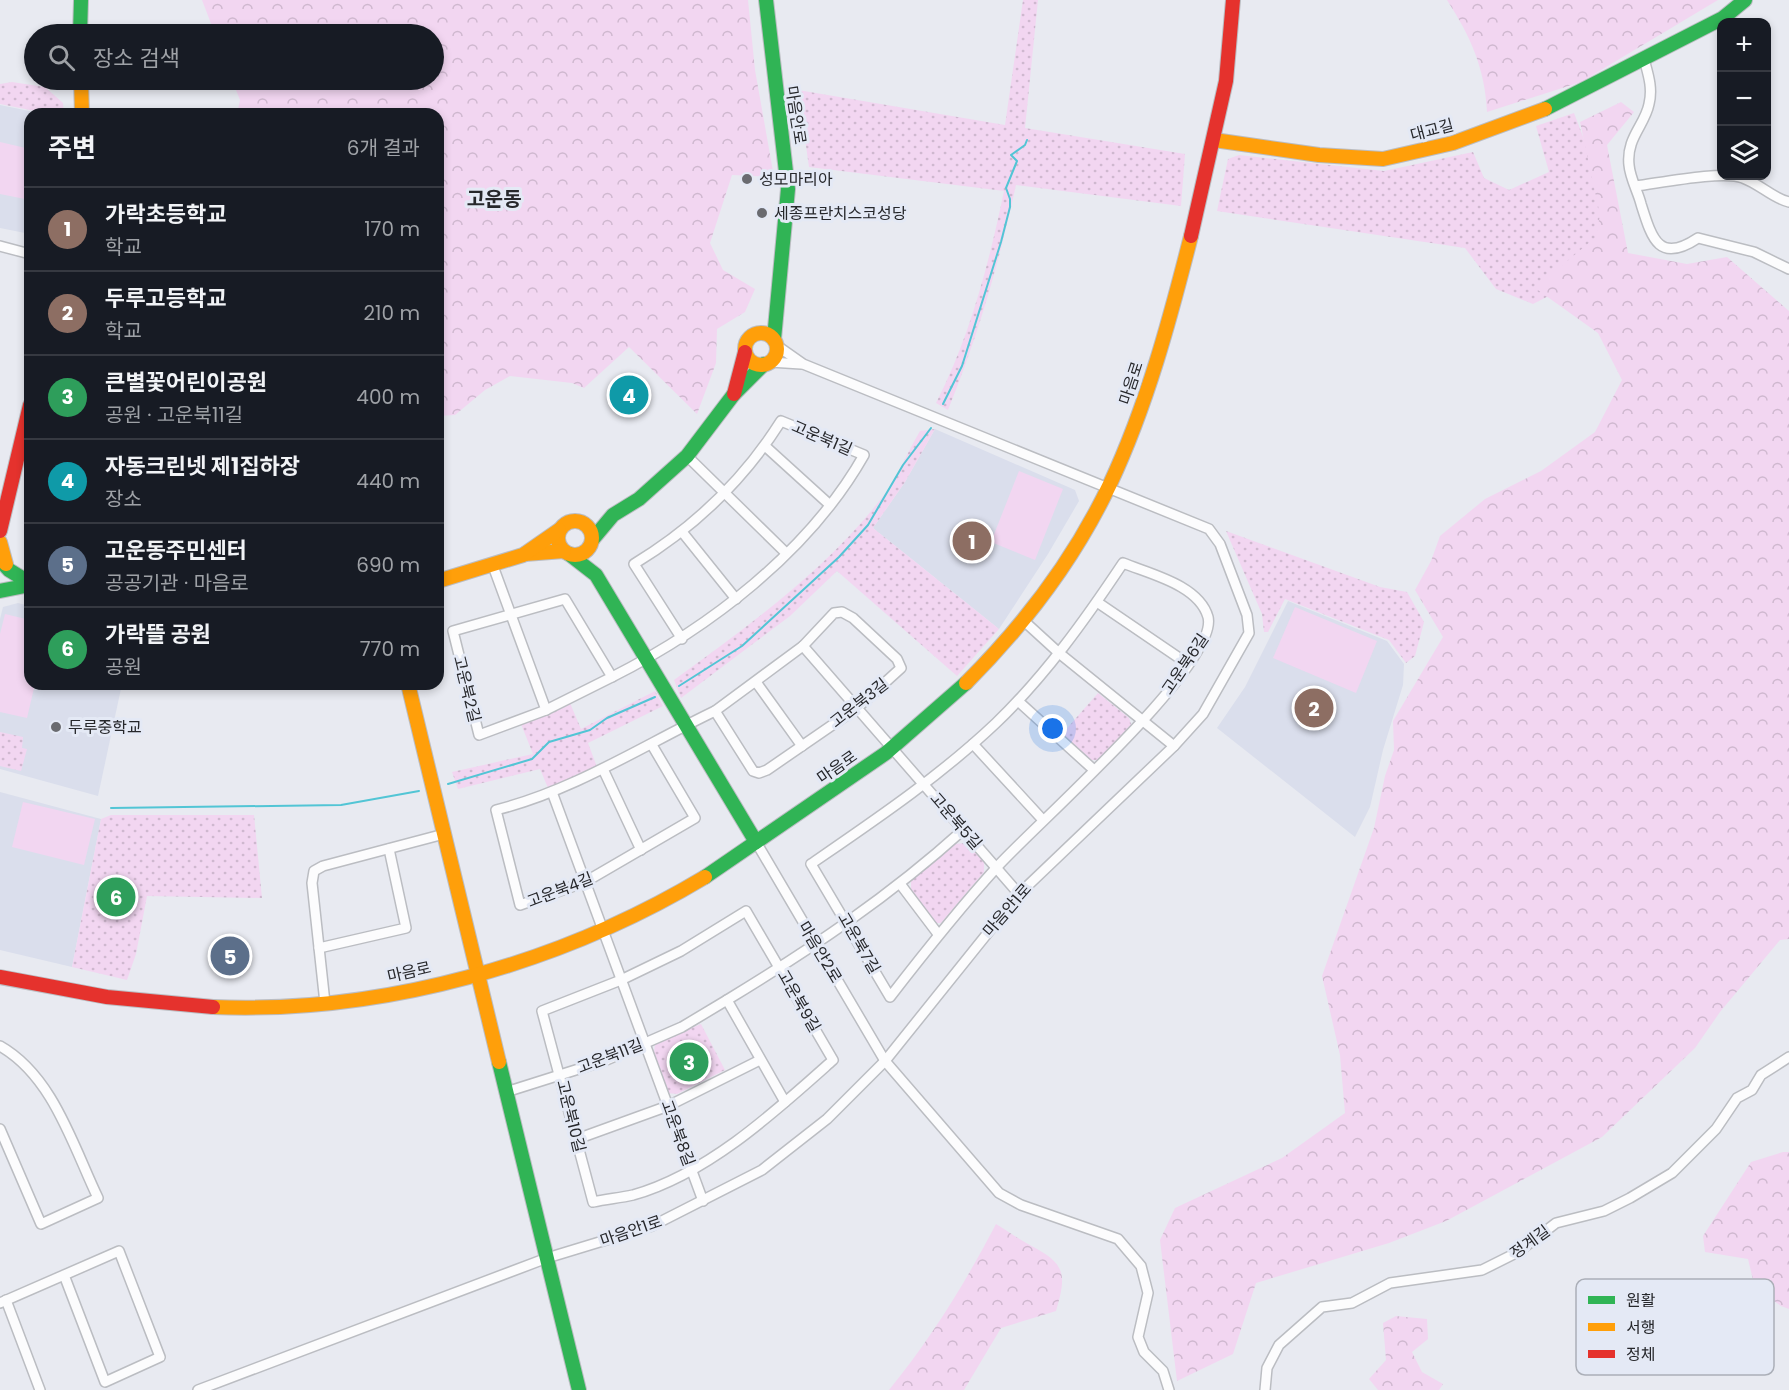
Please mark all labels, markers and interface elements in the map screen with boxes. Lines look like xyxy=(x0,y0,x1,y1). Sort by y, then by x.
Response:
map controls xyxy=(1717,18,1771,180)
button: + xyxy=(1717,18,1771,72)
search box xyxy=(24,24,444,90)
icon: search xyxy=(45,41,78,74)
text: 장소 검색 xyxy=(93,43,180,74)
button: − xyxy=(1717,72,1771,126)
street label: 마음안로 xyxy=(780,84,812,146)
street label: 대교길 xyxy=(1408,113,1456,147)
button: layers xyxy=(1717,126,1771,180)
text: 주변 xyxy=(48,130,96,166)
text: 6개 결과 xyxy=(347,134,420,162)
place label: 성모마리아 xyxy=(759,168,833,191)
marker: 성모마리아 xyxy=(740,172,754,186)
district label: 고운동 xyxy=(466,185,522,213)
text: 가락초등학교 xyxy=(105,199,226,230)
place label: 세종프란치스코성당 xyxy=(774,202,907,225)
marker: 세종프란치스코성당 xyxy=(755,206,769,220)
text: 1 xyxy=(64,215,71,243)
text: 170 m xyxy=(364,215,420,243)
text: 학교 xyxy=(105,233,142,261)
text: 두루고등학교 xyxy=(105,283,226,314)
text: 2 xyxy=(62,299,73,327)
text: 210 m xyxy=(364,299,420,327)
text: 학교 xyxy=(105,317,142,345)
street label: 마음로 xyxy=(1113,358,1149,408)
text: 큰별꽃어린이공원 xyxy=(105,367,267,398)
pin: 4 xyxy=(610,372,648,418)
text: 3 xyxy=(61,383,74,411)
text: 400 m xyxy=(356,383,420,411)
text: 공원 · 고운북11길 xyxy=(105,401,243,429)
street label: 고운북1길 xyxy=(788,415,856,461)
text: 자동크린넷 제1집하장 xyxy=(105,451,300,482)
text: 4 xyxy=(61,467,74,495)
text: 440 m xyxy=(356,467,420,495)
text: 장소 xyxy=(105,485,142,513)
pin: 1 xyxy=(952,518,992,564)
text: 고운동주민센터 xyxy=(105,535,247,566)
text: 5 xyxy=(61,551,74,579)
text: 690 m xyxy=(356,551,420,579)
text: 공공기관 · 마음로 xyxy=(105,569,249,597)
text: 가락뜰 공원 xyxy=(105,619,211,650)
street label: 고운북6길 xyxy=(1156,629,1214,699)
text: 6 xyxy=(61,635,74,663)
text: 770 m xyxy=(360,635,420,663)
text: 공원 xyxy=(105,653,142,681)
street label: 고운북2길 xyxy=(448,653,486,725)
street label: 고운북3길 xyxy=(825,673,893,733)
pin: 2 xyxy=(1294,686,1334,730)
your location xyxy=(1038,714,1067,743)
place label: 두루중학교 xyxy=(68,716,142,739)
marker: 두루중학교 xyxy=(49,720,63,734)
street label: 마음로 xyxy=(812,745,862,789)
street label: 고운북5길 xyxy=(925,787,987,855)
street label: 고운북4길 xyxy=(524,867,596,913)
pin: 6 xyxy=(96,874,136,920)
street label: 마음안1로 xyxy=(977,878,1037,942)
street label: 고운북7길 xyxy=(832,908,886,978)
street label: 마음안2로 xyxy=(793,917,848,987)
pin: 5 xyxy=(210,934,250,978)
street label: 마음로 xyxy=(385,956,433,988)
street label: 고운북9길 xyxy=(772,965,826,1037)
street label: 고운북11길 xyxy=(574,1033,646,1079)
pin: 3 xyxy=(670,1040,708,1084)
street label: 고운북10길 xyxy=(551,1077,591,1155)
street label: 고운북8길 xyxy=(655,1097,701,1169)
street label: 마음안1로 xyxy=(597,1210,665,1252)
street label: 정계길 xyxy=(1505,1220,1555,1264)
legend xyxy=(1576,1279,1774,1375)
text: 원활 xyxy=(1626,1289,1656,1312)
text: 서행 xyxy=(1626,1316,1655,1339)
text: 정체 xyxy=(1626,1343,1655,1366)

